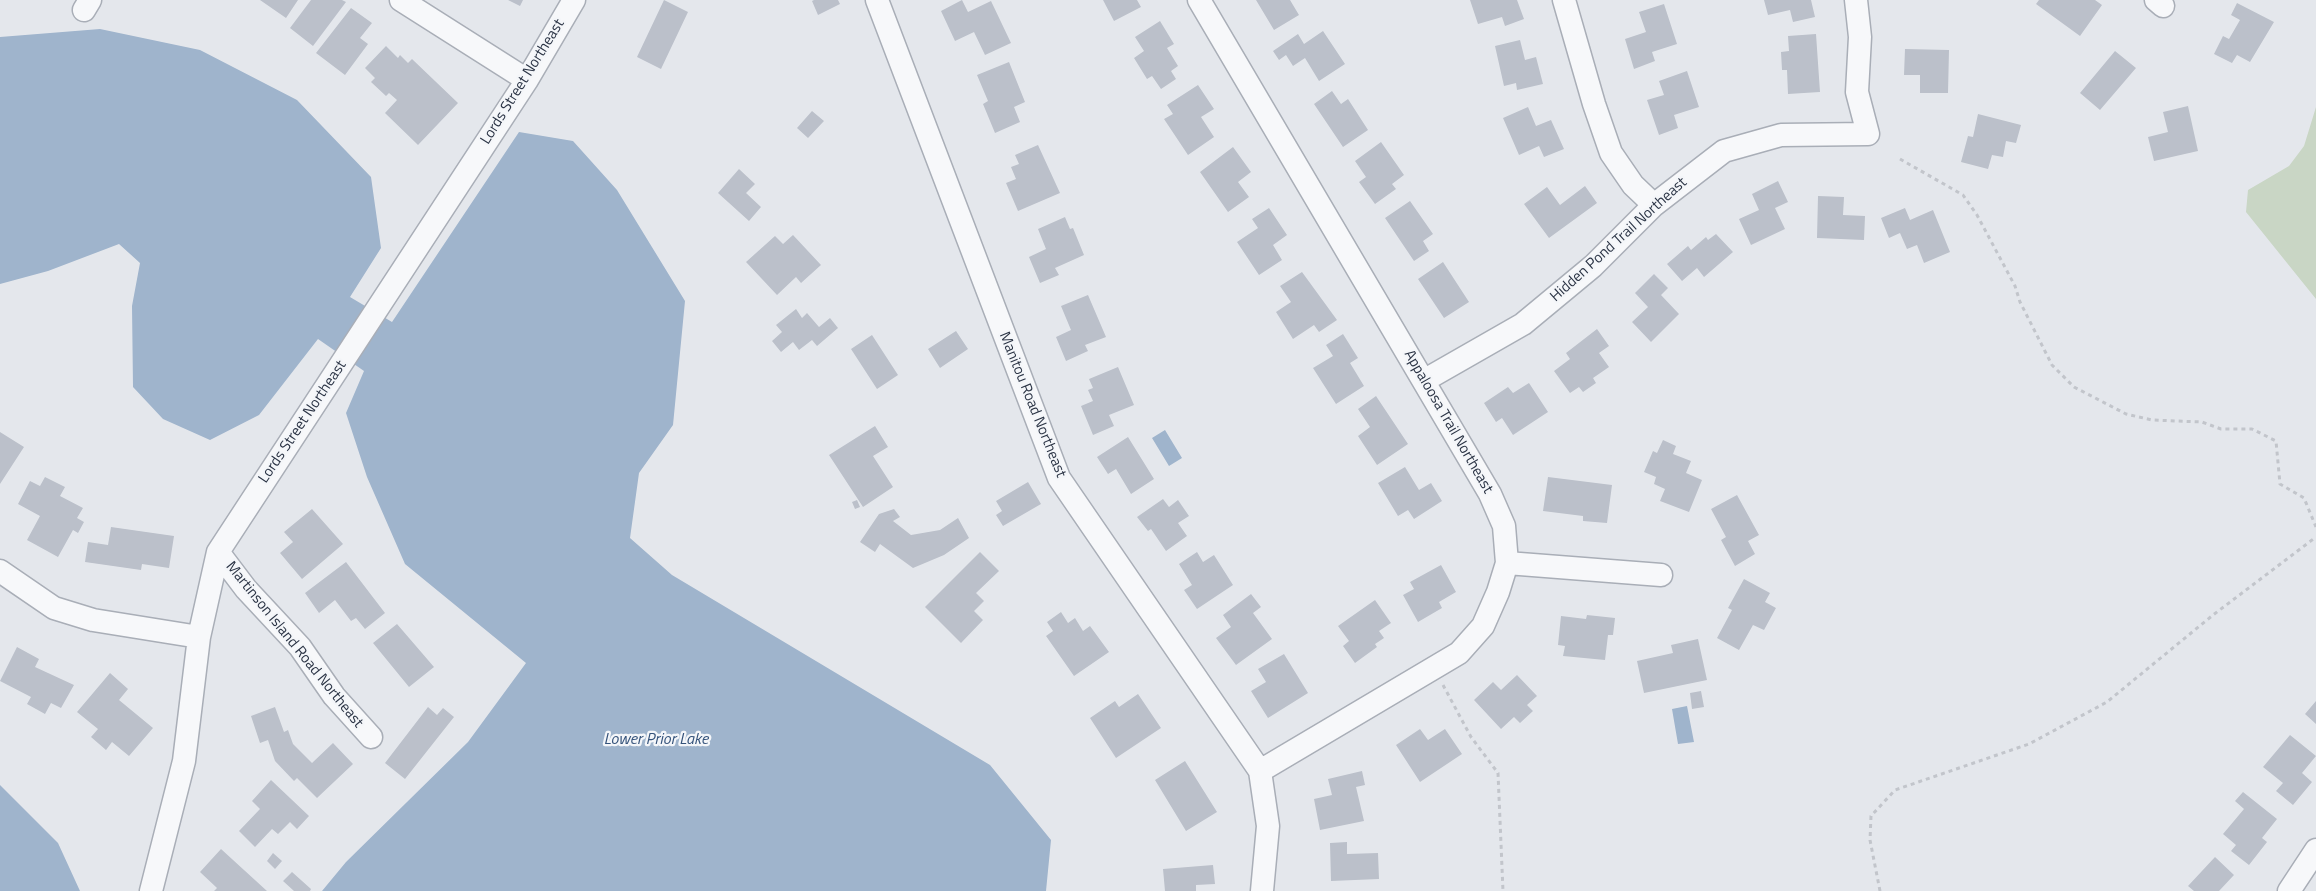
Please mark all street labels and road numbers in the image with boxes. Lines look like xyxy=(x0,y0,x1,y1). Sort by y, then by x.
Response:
street label: Lords Street Northeast xyxy=(477,16,569,148)
street label: Hidden Pond Trail Northeast xyxy=(1547,174,1691,306)
street label: Manitou Road Northeast xyxy=(995,330,1069,480)
street label: Appaloosa Trail Northeast xyxy=(1400,347,1496,497)
street label: Lords Street Northeast xyxy=(255,357,351,487)
street label: Martinson Island Road Northeast xyxy=(221,558,367,732)

